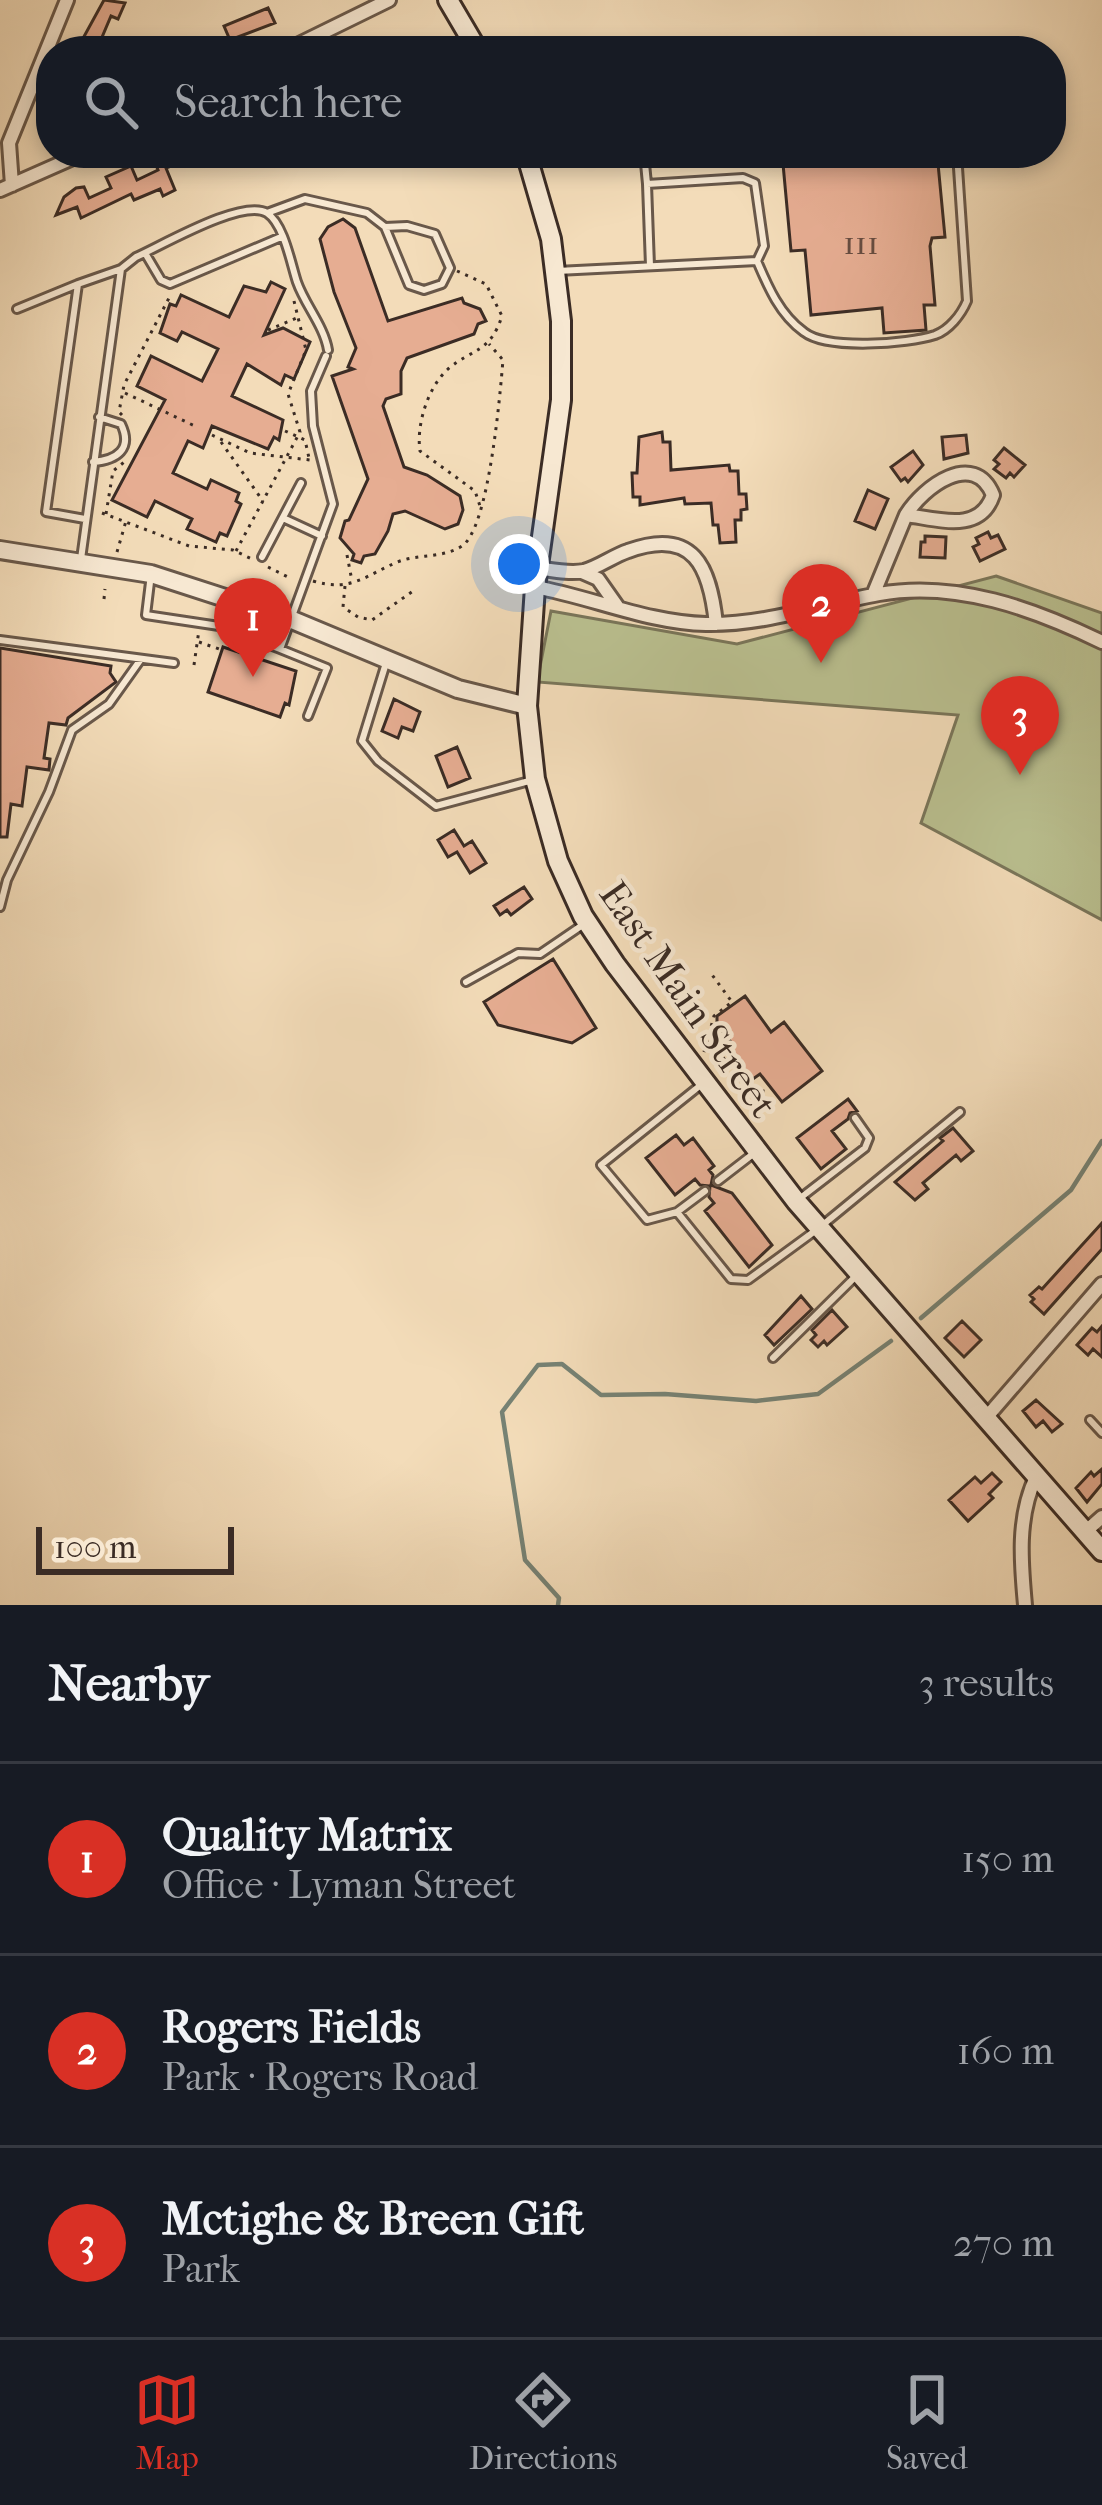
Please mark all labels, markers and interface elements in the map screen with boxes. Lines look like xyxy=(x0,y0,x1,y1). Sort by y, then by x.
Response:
search box xyxy=(36,36,1066,168)
icon: search xyxy=(78,69,144,135)
text: Search here xyxy=(174,76,402,129)
house number: 111 xyxy=(843,224,879,263)
your location xyxy=(489,534,549,594)
pin: 2 xyxy=(782,564,860,663)
pin: 1 xyxy=(214,578,292,677)
pin: 3 xyxy=(981,676,1059,775)
street label: East Main Street xyxy=(590,873,787,1127)
scale bar xyxy=(36,1521,234,1574)
text: 100 m xyxy=(54,1528,137,1567)
text: Nearby xyxy=(48,1653,209,1713)
text: 3 results xyxy=(919,1660,1054,1706)
text: Quality Matrix xyxy=(162,1809,452,1862)
text: 1 xyxy=(80,1836,94,1882)
text: 150 m xyxy=(961,1836,1054,1882)
text: Office · Lyman Street xyxy=(162,1862,516,1908)
text: Rogers Fields xyxy=(162,2001,421,2054)
text: 2 xyxy=(77,2028,97,2074)
text: 160 m xyxy=(957,2028,1054,2074)
text: Park · Rogers Road xyxy=(162,2054,478,2100)
text: Mctighe & Breen Gift xyxy=(162,2193,584,2246)
text: 3 xyxy=(79,2220,95,2266)
text: 270 m xyxy=(953,2220,1054,2266)
text: Park xyxy=(162,2246,240,2292)
tab: Map xyxy=(134,2367,200,2478)
tab: Directions xyxy=(469,2367,617,2478)
tab: Saved xyxy=(886,2367,968,2478)

